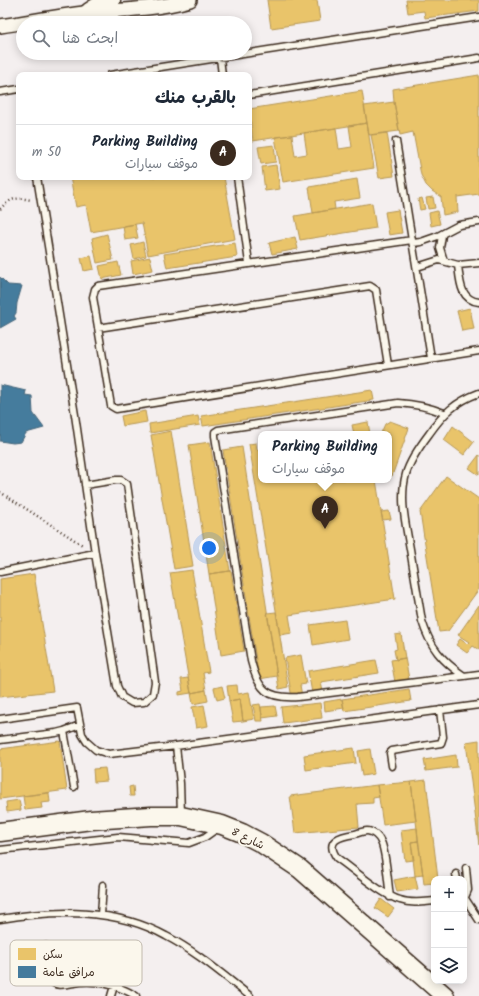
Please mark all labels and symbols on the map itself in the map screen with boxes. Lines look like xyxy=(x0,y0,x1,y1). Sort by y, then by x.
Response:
pin: A xyxy=(312,496,338,529)
your location xyxy=(199,538,219,558)
street label: شارع 8 xyxy=(228,823,267,855)
legend xyxy=(10,940,142,986)
text: سكن xyxy=(43,946,63,964)
text: مرافق عامة xyxy=(43,964,95,982)

